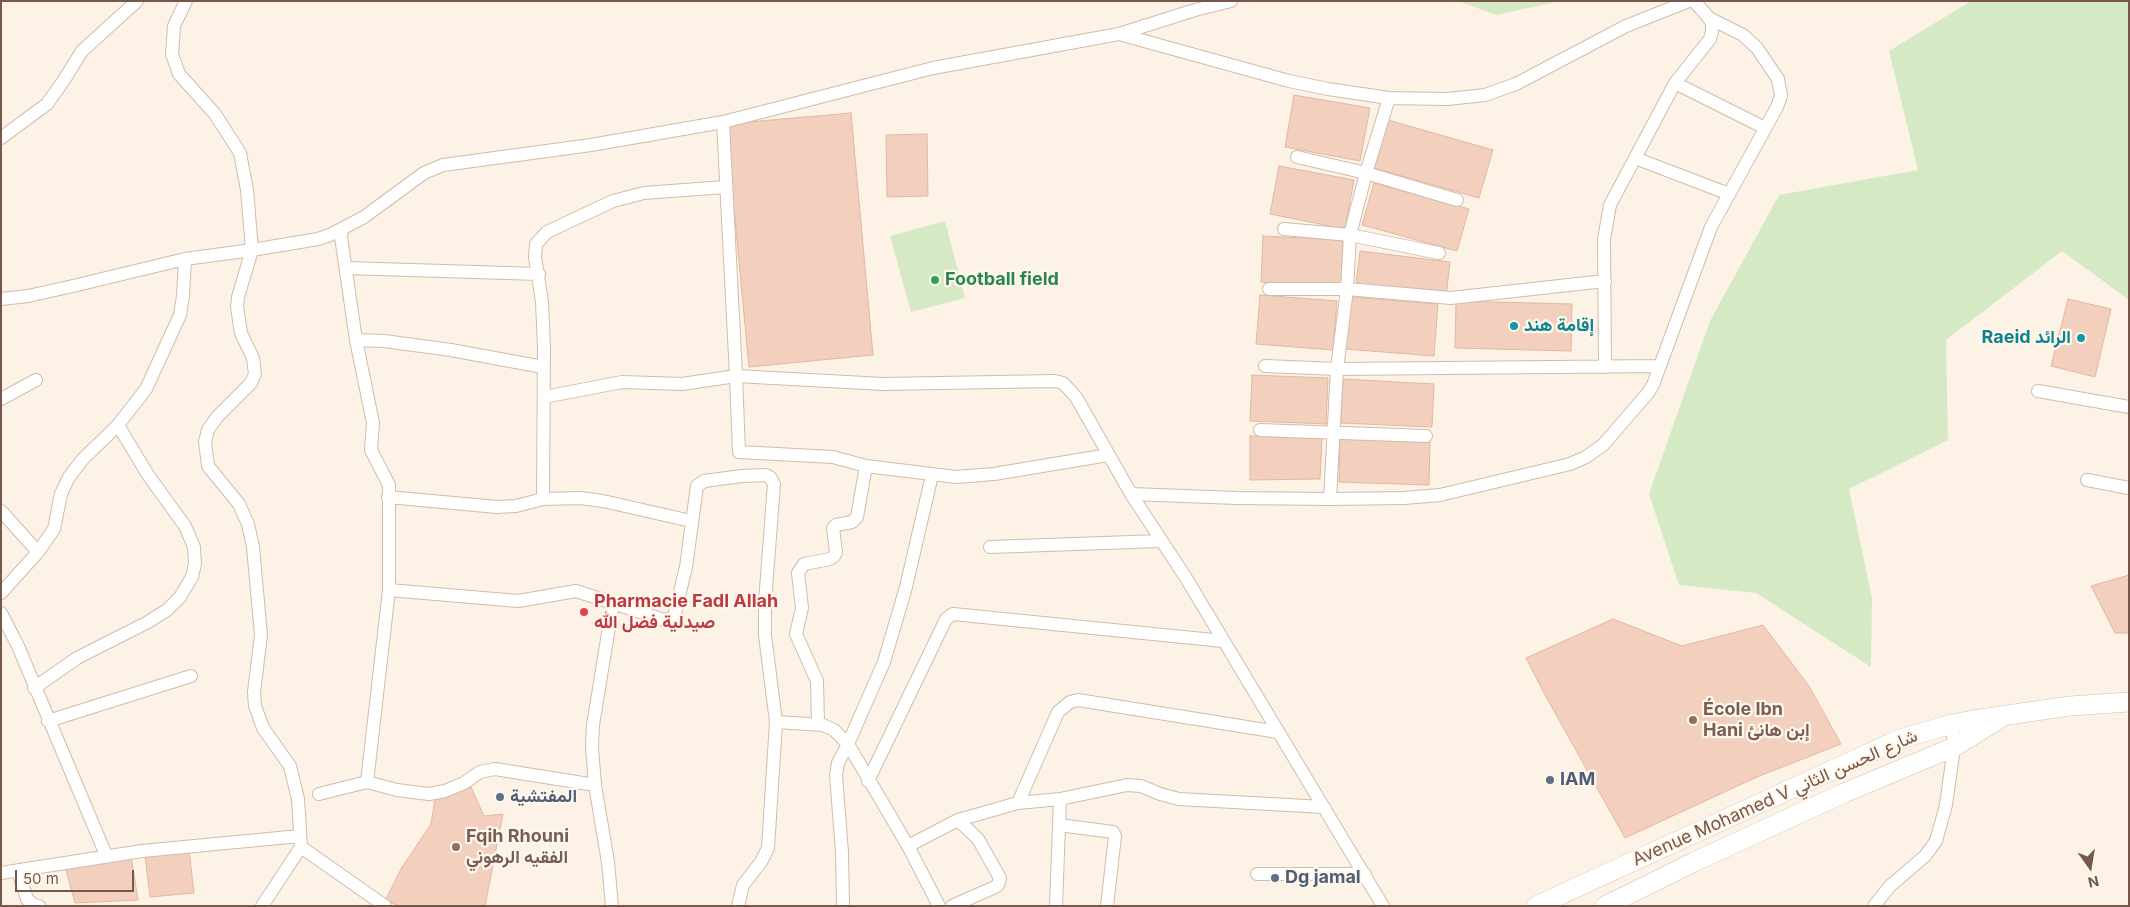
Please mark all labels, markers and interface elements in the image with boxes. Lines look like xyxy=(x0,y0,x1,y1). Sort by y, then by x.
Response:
place label: Football field xyxy=(945,269,1059,291)
marker: Football field xyxy=(929,274,941,286)
place label: إقامة هند xyxy=(1524,315,1594,337)
marker: إقامة هند xyxy=(1508,320,1520,332)
place label: Raeid الرائد xyxy=(1982,327,2071,349)
marker: Raeid الرائد xyxy=(2075,332,2087,344)
place label: Pharmacie Fadl Allah صيدلية فضل الله xyxy=(594,591,778,634)
marker: Pharmacie Fadl Allah صيدلية فضل الله xyxy=(578,606,590,618)
place label: École Ibn Hani إبن هانئ xyxy=(1703,699,1810,742)
marker: École Ibn Hani إبن هانئ xyxy=(1687,714,1699,726)
street label: Avenue Mohamed V شارع الحسن الثاني xyxy=(1629,725,1921,871)
place label: IAM xyxy=(1560,769,1595,791)
marker: IAM xyxy=(1544,774,1556,786)
place label: المفتشية xyxy=(510,786,577,808)
marker: المفتشية xyxy=(494,791,506,803)
place label: Fqih Rhouni الفقيه الرهوني xyxy=(466,826,569,869)
marker: Fqih Rhouni الفقيه الرهوني xyxy=(450,841,462,853)
north arrow xyxy=(2065,842,2115,892)
scale bar xyxy=(18,860,136,892)
place label: Dg jamal xyxy=(1285,867,1361,889)
text: 50 m xyxy=(23,869,59,888)
marker: Dg jamal xyxy=(1269,872,1281,884)
text: N xyxy=(2086,873,2101,892)

